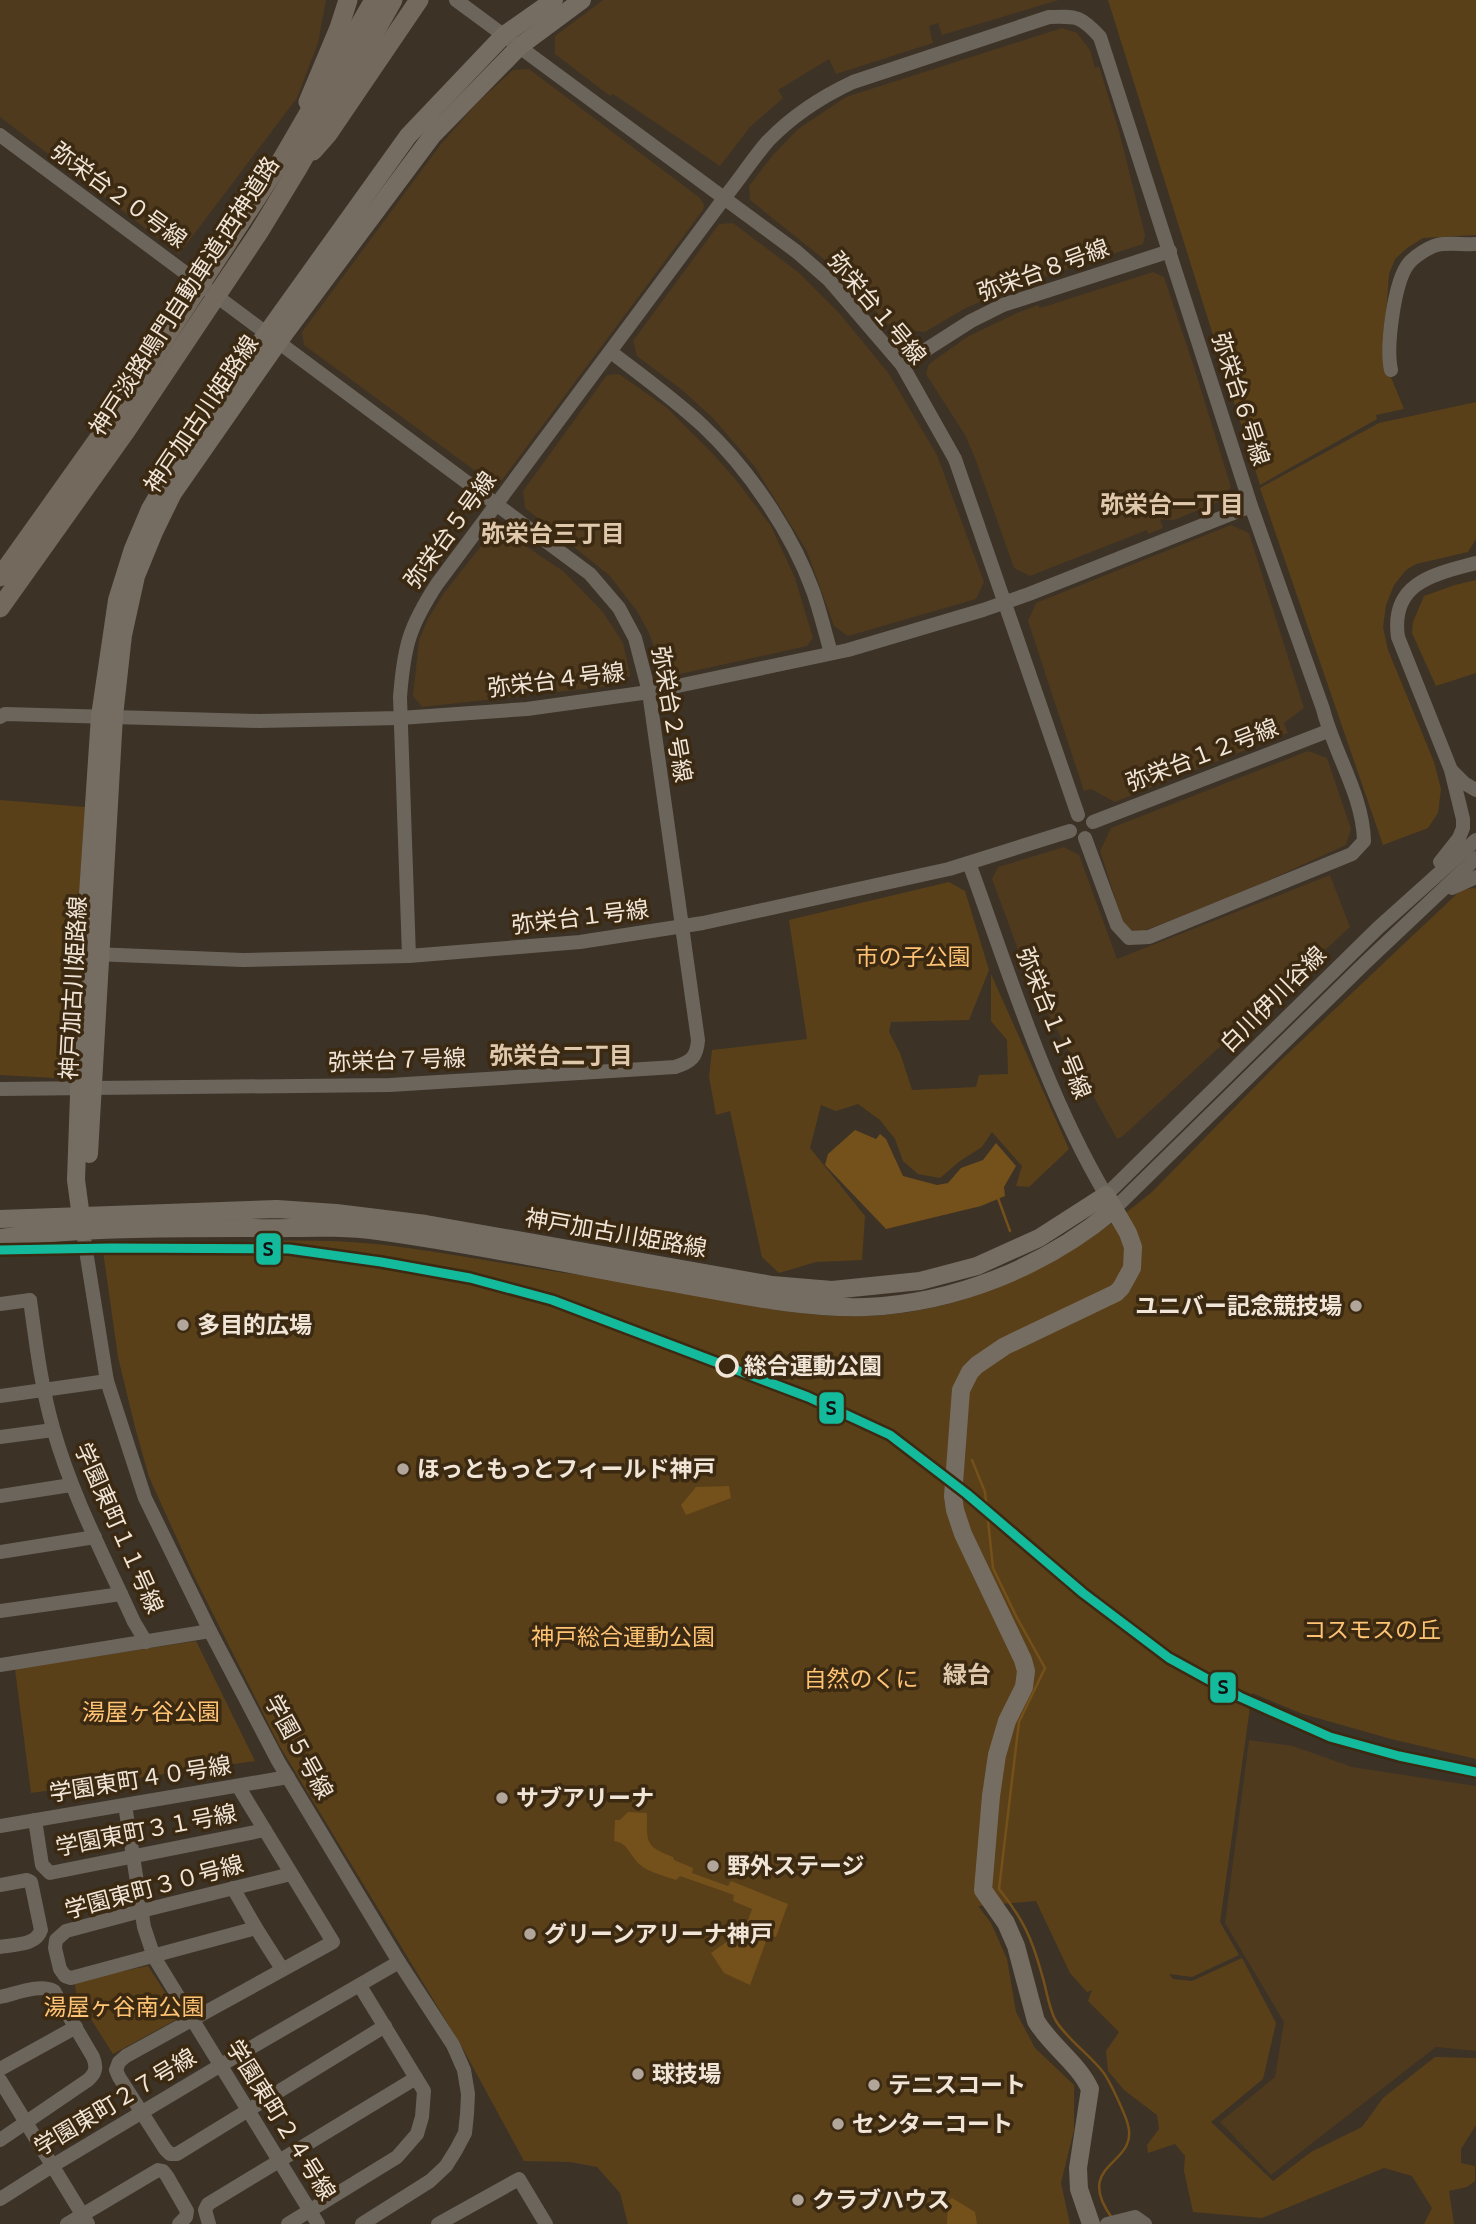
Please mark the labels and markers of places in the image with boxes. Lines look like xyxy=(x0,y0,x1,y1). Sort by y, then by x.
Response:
place label: ユニバー記念競技場 xyxy=(1135,1292,1342,1320)
marker: ユニバー記念競技場 xyxy=(1348,1298,1364,1314)
place label: 多目的広場 xyxy=(197,1311,312,1339)
marker: 多目的広場 xyxy=(175,1317,191,1333)
place label: 総合運動公園 xyxy=(744,1352,882,1380)
marker: 総合運動公園 xyxy=(716,1355,738,1377)
place label: ほっともっとフィールド神戸 xyxy=(417,1455,716,1483)
marker: ほっともっとフィールド神戸 xyxy=(395,1461,411,1477)
place label: サブアリーナ xyxy=(516,1784,654,1812)
marker: サブアリーナ xyxy=(494,1790,510,1806)
place label: 野外ステージ xyxy=(727,1852,865,1880)
marker: 野外ステージ xyxy=(705,1858,721,1874)
place label: グリーンアリーナ神戸 xyxy=(544,1920,773,1948)
marker: グリーンアリーナ神戸 xyxy=(522,1926,538,1942)
place label: 球技場 xyxy=(652,2060,721,2088)
marker: 球技場 xyxy=(630,2066,646,2082)
place label: テニスコート xyxy=(888,2071,1026,2099)
marker: テニスコート xyxy=(866,2077,882,2093)
place label: センターコート xyxy=(852,2110,1013,2138)
marker: センターコート xyxy=(830,2116,846,2132)
place label: クラブハウス xyxy=(812,2186,950,2214)
marker: クラブハウス xyxy=(790,2192,806,2208)

